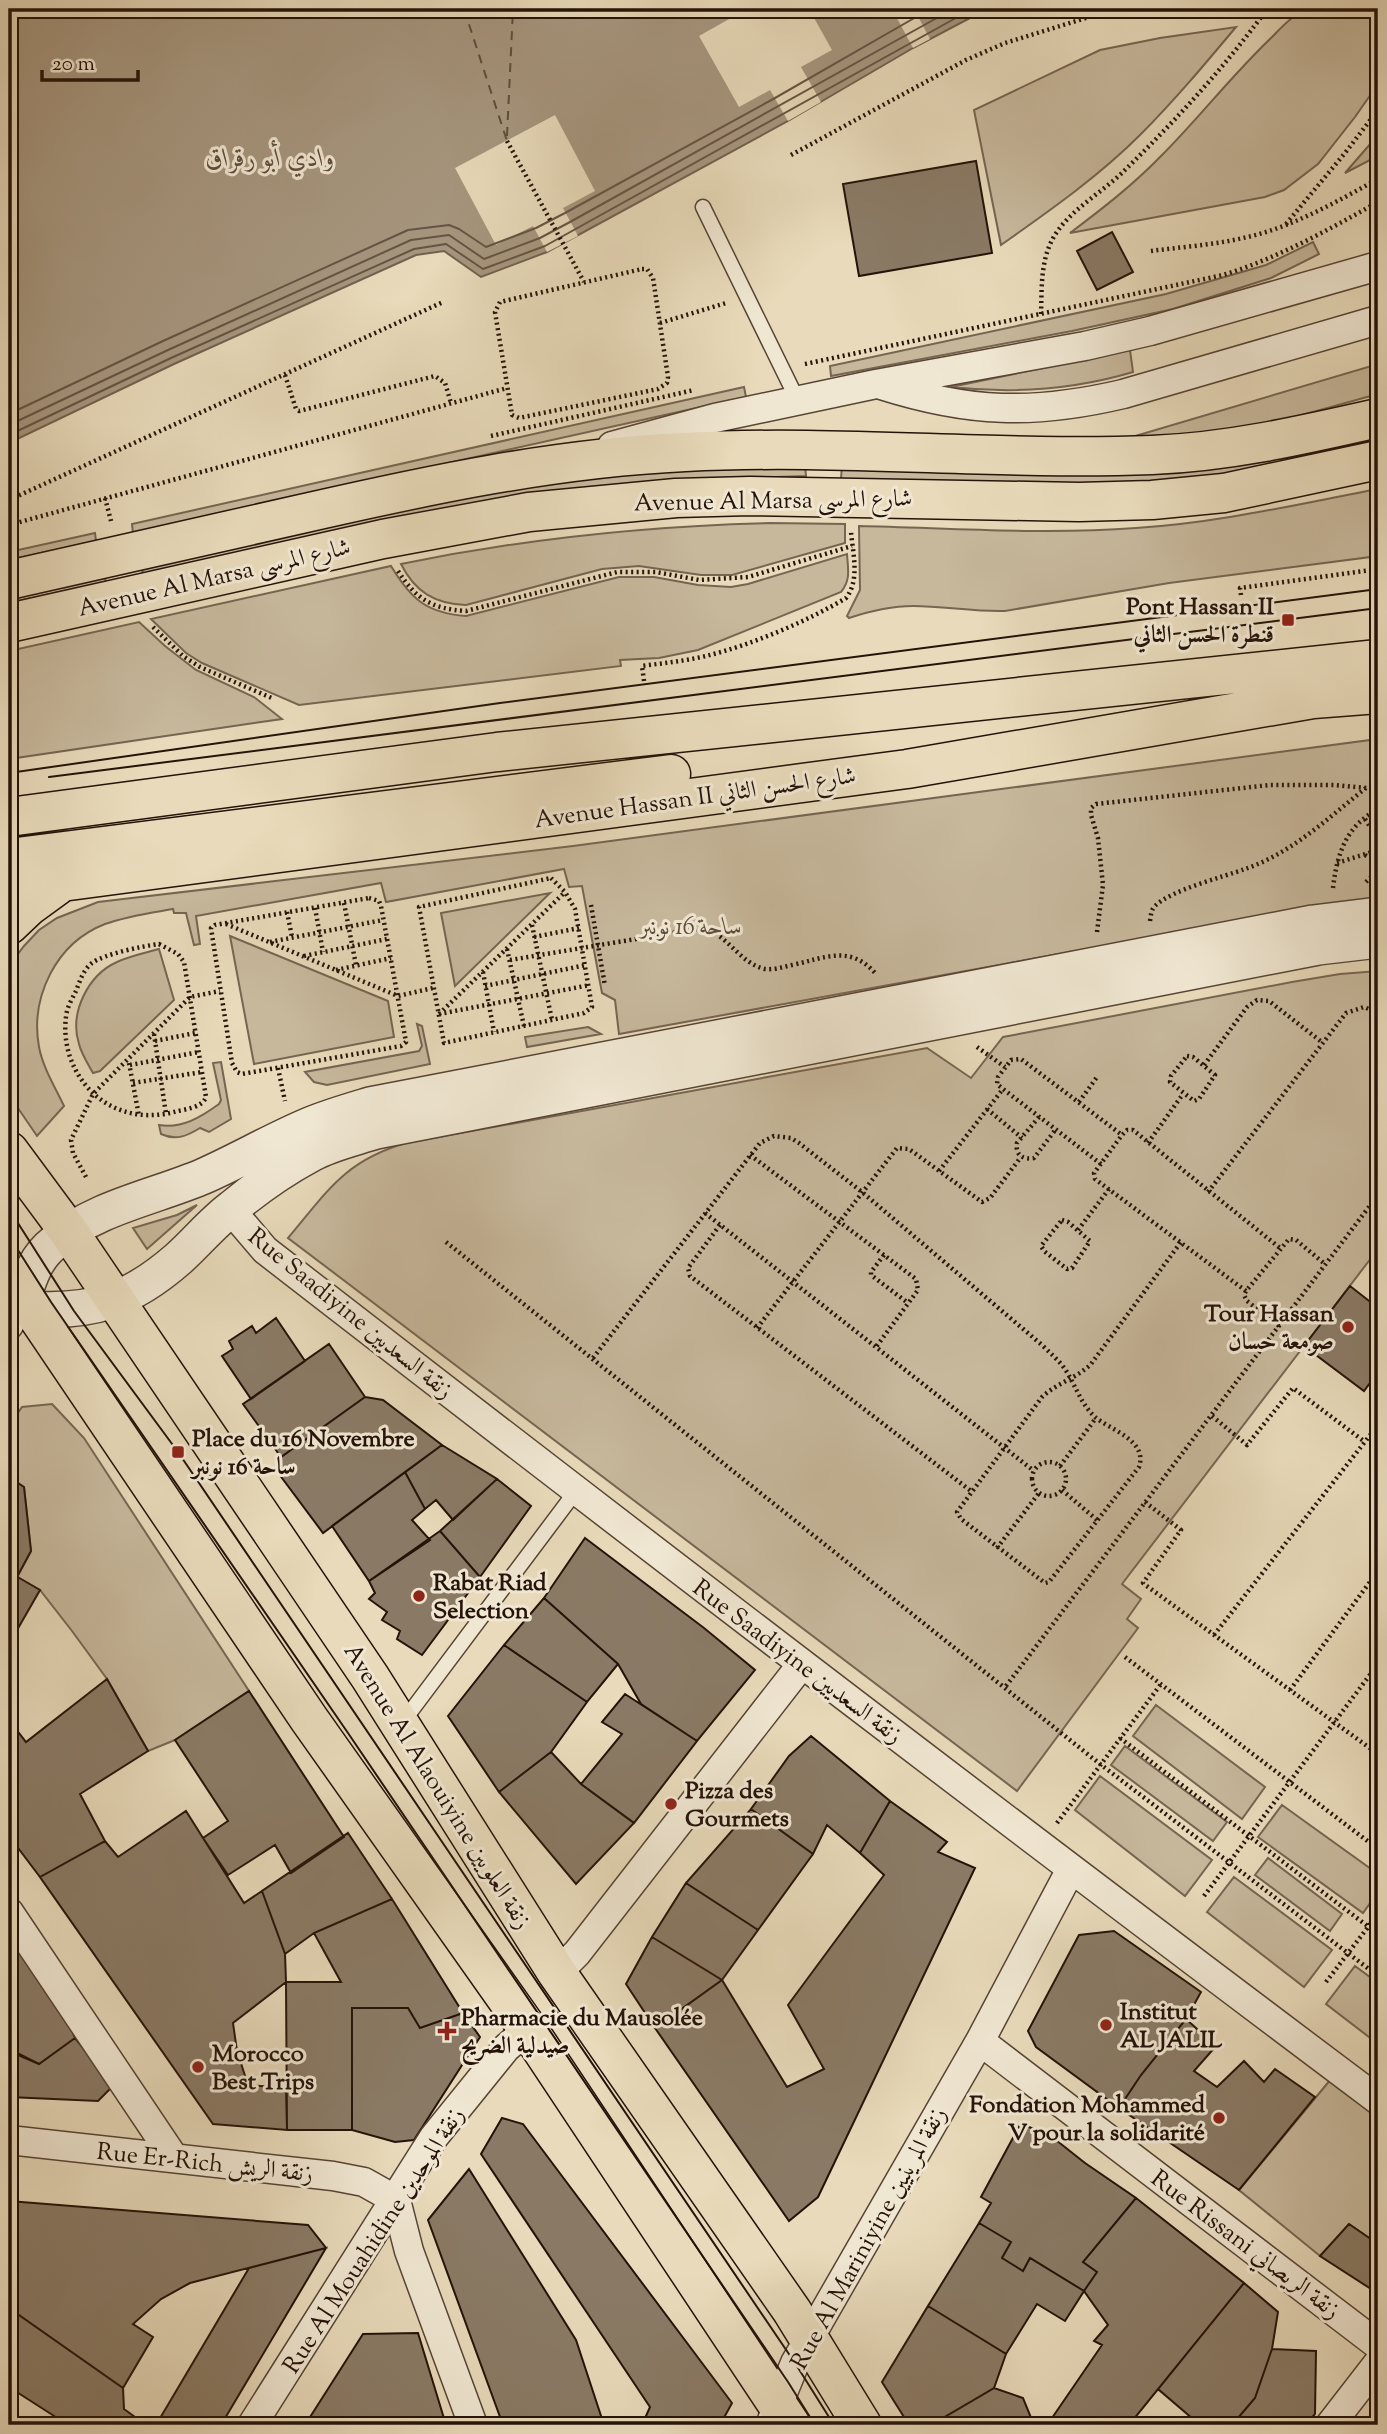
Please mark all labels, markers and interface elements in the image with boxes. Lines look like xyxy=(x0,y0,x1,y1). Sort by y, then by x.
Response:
scale bar xyxy=(42,38,138,82)
text: 20 m xyxy=(52,50,95,80)
water label: وادي أبو رقراق xyxy=(205,140,335,178)
street label: Avenue Al Marsa شارع المرسى xyxy=(634,483,913,522)
street label: Avenue Al Marsa شارع المرسى xyxy=(75,531,354,628)
place label: Pont Hassan II قنطرة الحسن الثاني xyxy=(1126,591,1274,653)
marker: Pont Hassan II قنطرة الحسن الثاني xyxy=(1280,612,1296,628)
street label: Avenue Hassan II شارع الحسن الثاني xyxy=(532,760,858,839)
park label: ساحة 16 نونبر xyxy=(638,911,742,945)
street label: Rue Saadiyine زنقة السعديين xyxy=(240,1221,460,1408)
place label: Tour Hassan صومعة حسان xyxy=(1204,1298,1335,1360)
marker: Tour Hassan صومعة حسان xyxy=(1340,1319,1356,1335)
place label: Place du 16 Novembre ساحة 16 نونبر xyxy=(189,1423,415,1485)
marker: Place du 16 Novembre ساحة 16 نونبر xyxy=(170,1444,186,1460)
place label: Rabat Riad Selection xyxy=(433,1567,547,1629)
street label: Rue Saadiyine زنقة السعديين xyxy=(685,1572,909,1753)
marker: Rabat Riad Selection xyxy=(411,1588,427,1604)
street label: Avenue Al Alaouiyine زنقة العلويين xyxy=(334,1638,538,1937)
place label: Pizza des Gourmets xyxy=(685,1775,789,1837)
marker: Pizza des Gourmets xyxy=(663,1796,679,1812)
place label: Institut AL JALIL xyxy=(1120,1996,1223,2058)
place label: Pharmacie du Mausolée صيدلية الضريح xyxy=(461,2002,703,2065)
marker: Institut AL JALIL xyxy=(1098,2017,1114,2033)
marker: Pharmacie du Mausolée صيدلية الضريح xyxy=(439,2023,455,2039)
place label: Morocco Best Trips xyxy=(212,2038,314,2100)
marker: Morocco Best Trips xyxy=(190,2059,206,2075)
place label: Fondation Mohammed V pour la solidarité xyxy=(969,2089,1205,2151)
street label: Rue Al Mouahidine زنقة الموحدين xyxy=(276,2101,474,2381)
street label: Rue Al Mariniyine زنقة المرينيين xyxy=(783,2102,956,2376)
marker: Fondation Mohammed V pour la solidarité xyxy=(1211,2110,1227,2126)
street label: Rue Er-Rich زنقة الريش xyxy=(95,2136,315,2192)
street label: Rue Rissani زنقة الريصاني xyxy=(1143,2163,1347,2328)

